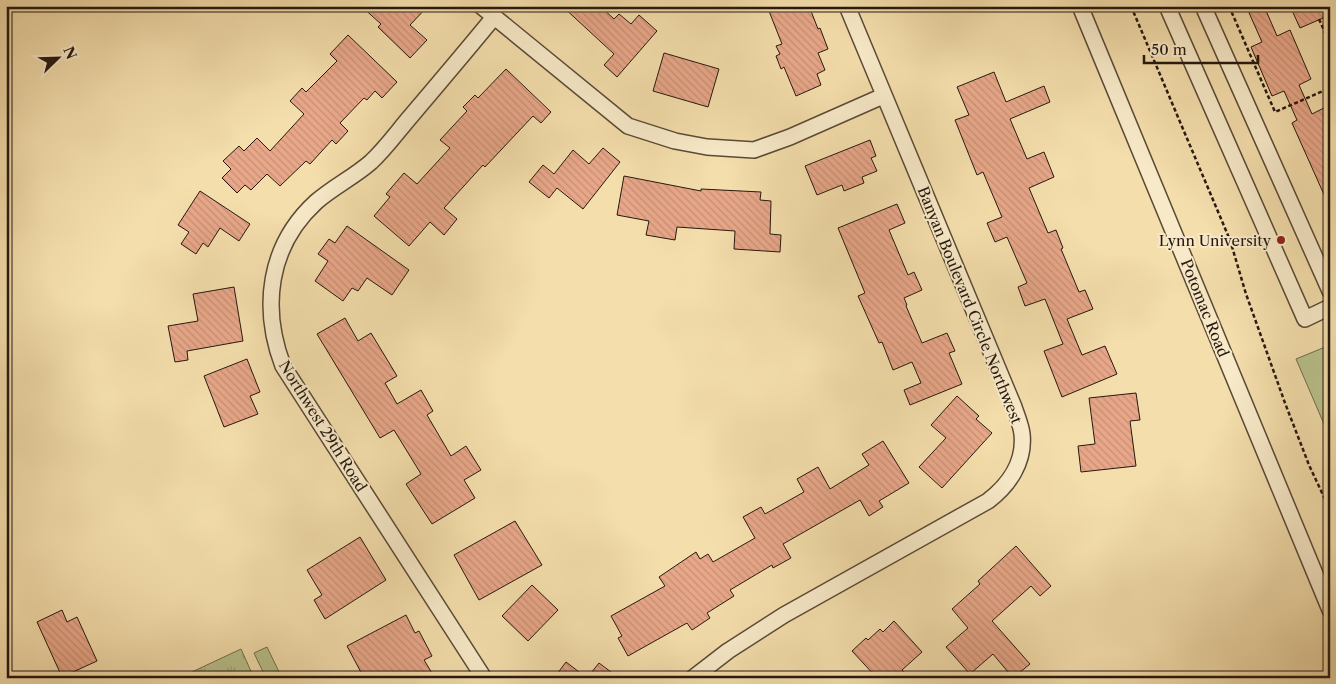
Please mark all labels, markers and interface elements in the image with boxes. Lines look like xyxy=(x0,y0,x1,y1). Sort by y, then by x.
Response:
north arrow xyxy=(32,32,82,82)
scale bar xyxy=(1144,32,1257,64)
text: 50 m xyxy=(1151,40,1187,59)
text: N xyxy=(59,44,81,62)
street label: Banyan Boulevard Circle Northwest xyxy=(914,184,1027,427)
place label: Lynn University xyxy=(1159,231,1272,250)
marker: Lynn University xyxy=(1275,234,1287,246)
street label: Potomac Road xyxy=(1177,256,1233,360)
street label: Northwest 29th Road xyxy=(275,357,371,495)

